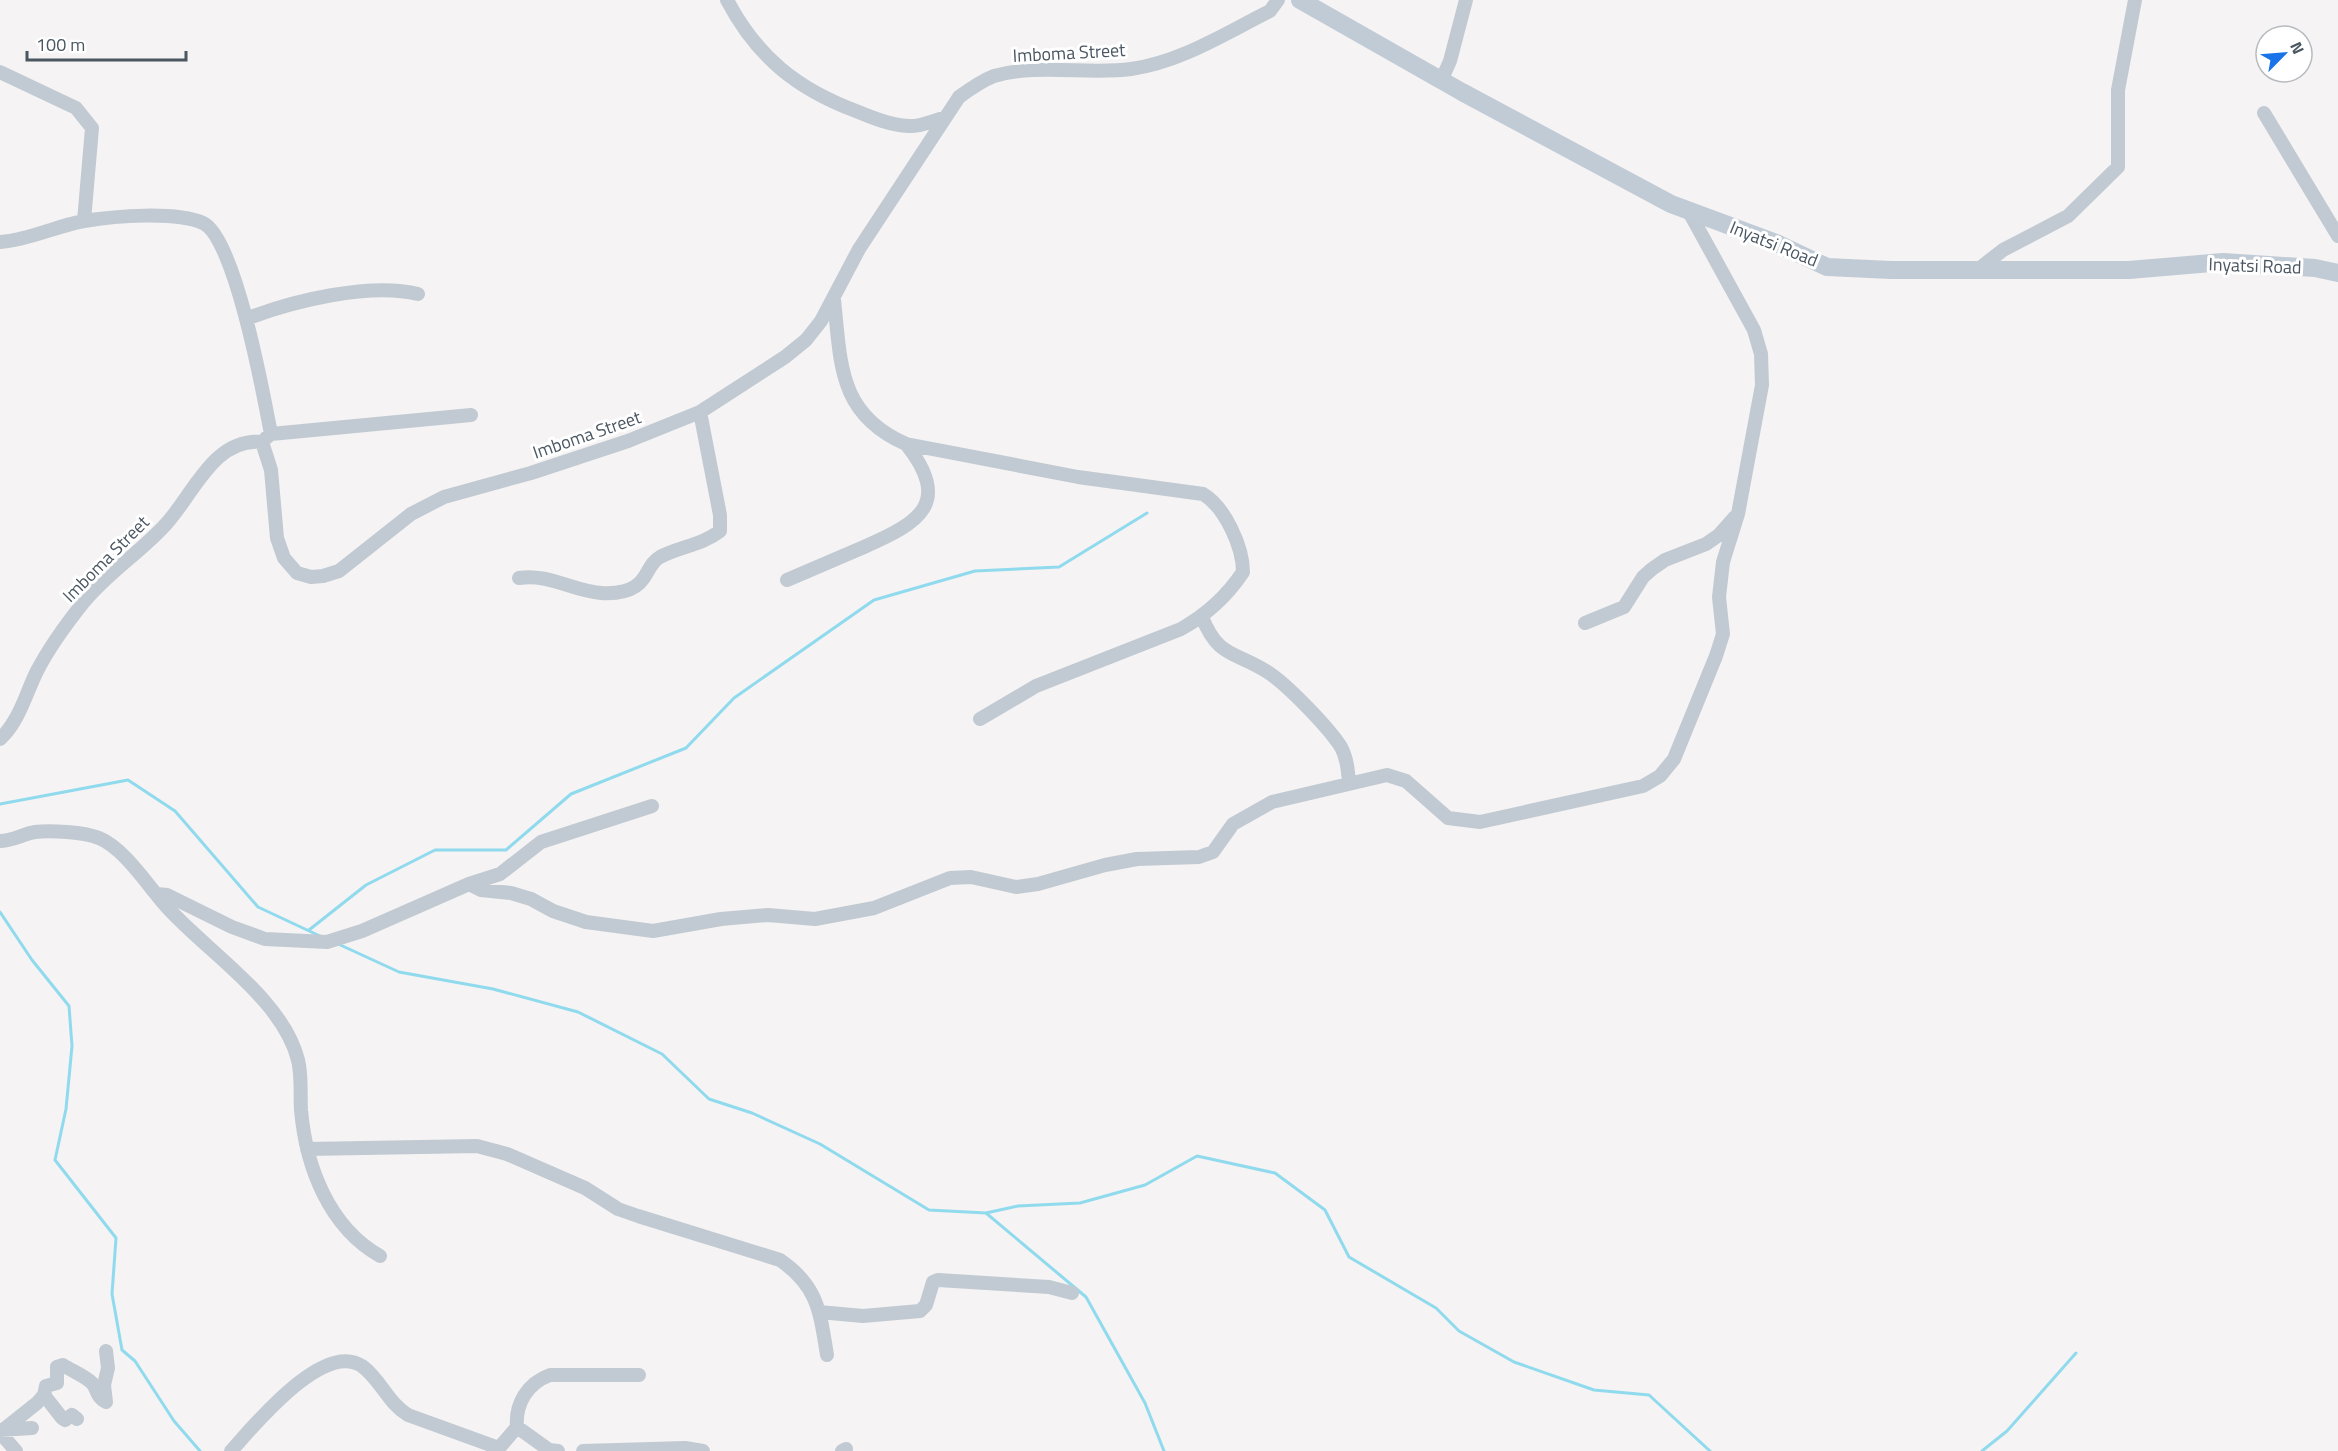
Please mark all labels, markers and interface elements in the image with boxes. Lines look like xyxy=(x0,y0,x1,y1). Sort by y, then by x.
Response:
scale bar xyxy=(27,24,186,62)
north arrow xyxy=(2254,24,2314,84)
text: 100 m xyxy=(36,31,85,58)
street label: Imboma Street xyxy=(1012,36,1127,69)
text: N xyxy=(2284,38,2311,58)
street label: Inyatsi Road xyxy=(1726,214,1822,273)
street label: Inyatsi Road xyxy=(2208,250,2302,281)
street label: Imboma Street xyxy=(529,403,645,466)
street label: Imboma Street xyxy=(56,509,156,608)

